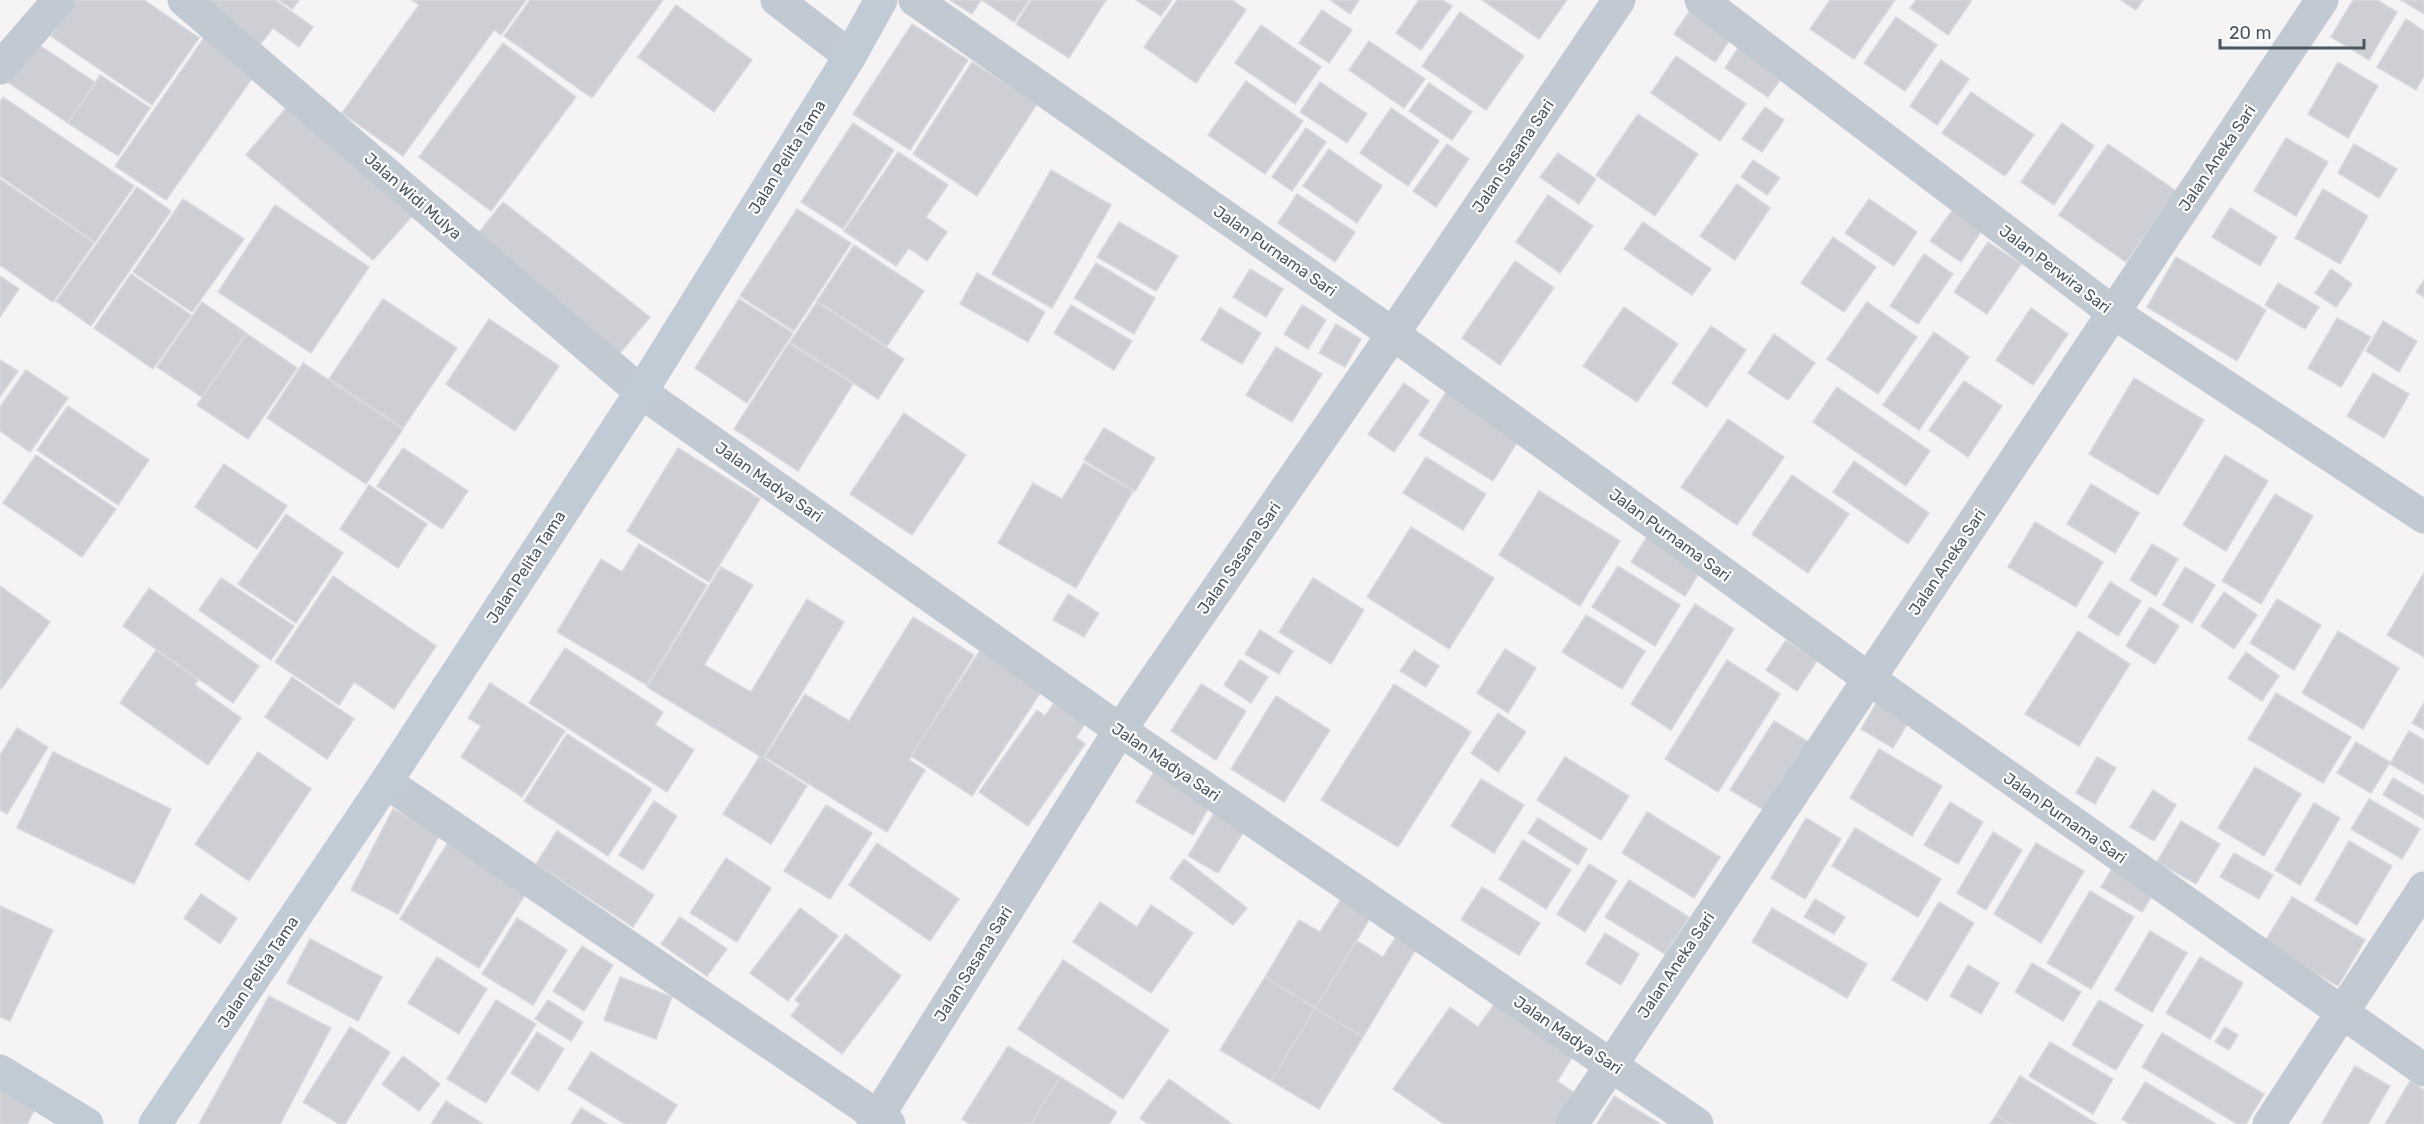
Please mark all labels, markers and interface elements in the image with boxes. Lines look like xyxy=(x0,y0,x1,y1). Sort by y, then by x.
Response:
scale bar xyxy=(2220,12,2364,50)
text: 20 m xyxy=(2229,22,2271,44)
street label: Jalan Sasana Sari xyxy=(1468,96,1558,216)
street label: Jalan Pelita Tama xyxy=(744,97,830,217)
street label: Jalan Aneka Sari xyxy=(2175,101,2259,215)
street label: Jalan Widi Mulya xyxy=(361,149,465,243)
street label: Jalan Purnama Sari xyxy=(1210,201,1340,301)
street label: Jalan Perwira Sari xyxy=(1996,221,2114,317)
street label: Jalan Madya Sari xyxy=(712,438,826,526)
street label: Jalan Purnama Sari xyxy=(1606,485,1734,585)
street label: Jalan Sasana Sari xyxy=(1193,498,1285,618)
street label: Jalan Aneka Sari xyxy=(1905,505,1989,619)
street label: Jalan Pelita Tama xyxy=(483,507,569,627)
street label: Jalan Madya Sari xyxy=(1108,719,1224,805)
street label: Jalan Purnama Sari xyxy=(2000,768,2130,868)
street label: Jalan Sasana Sari xyxy=(930,903,1016,1025)
street label: Jalan Aneka Sari xyxy=(1634,908,1718,1022)
street label: Jalan Pelita Tama xyxy=(214,913,302,1031)
street label: Jalan Madya Sari xyxy=(1510,992,1626,1078)

